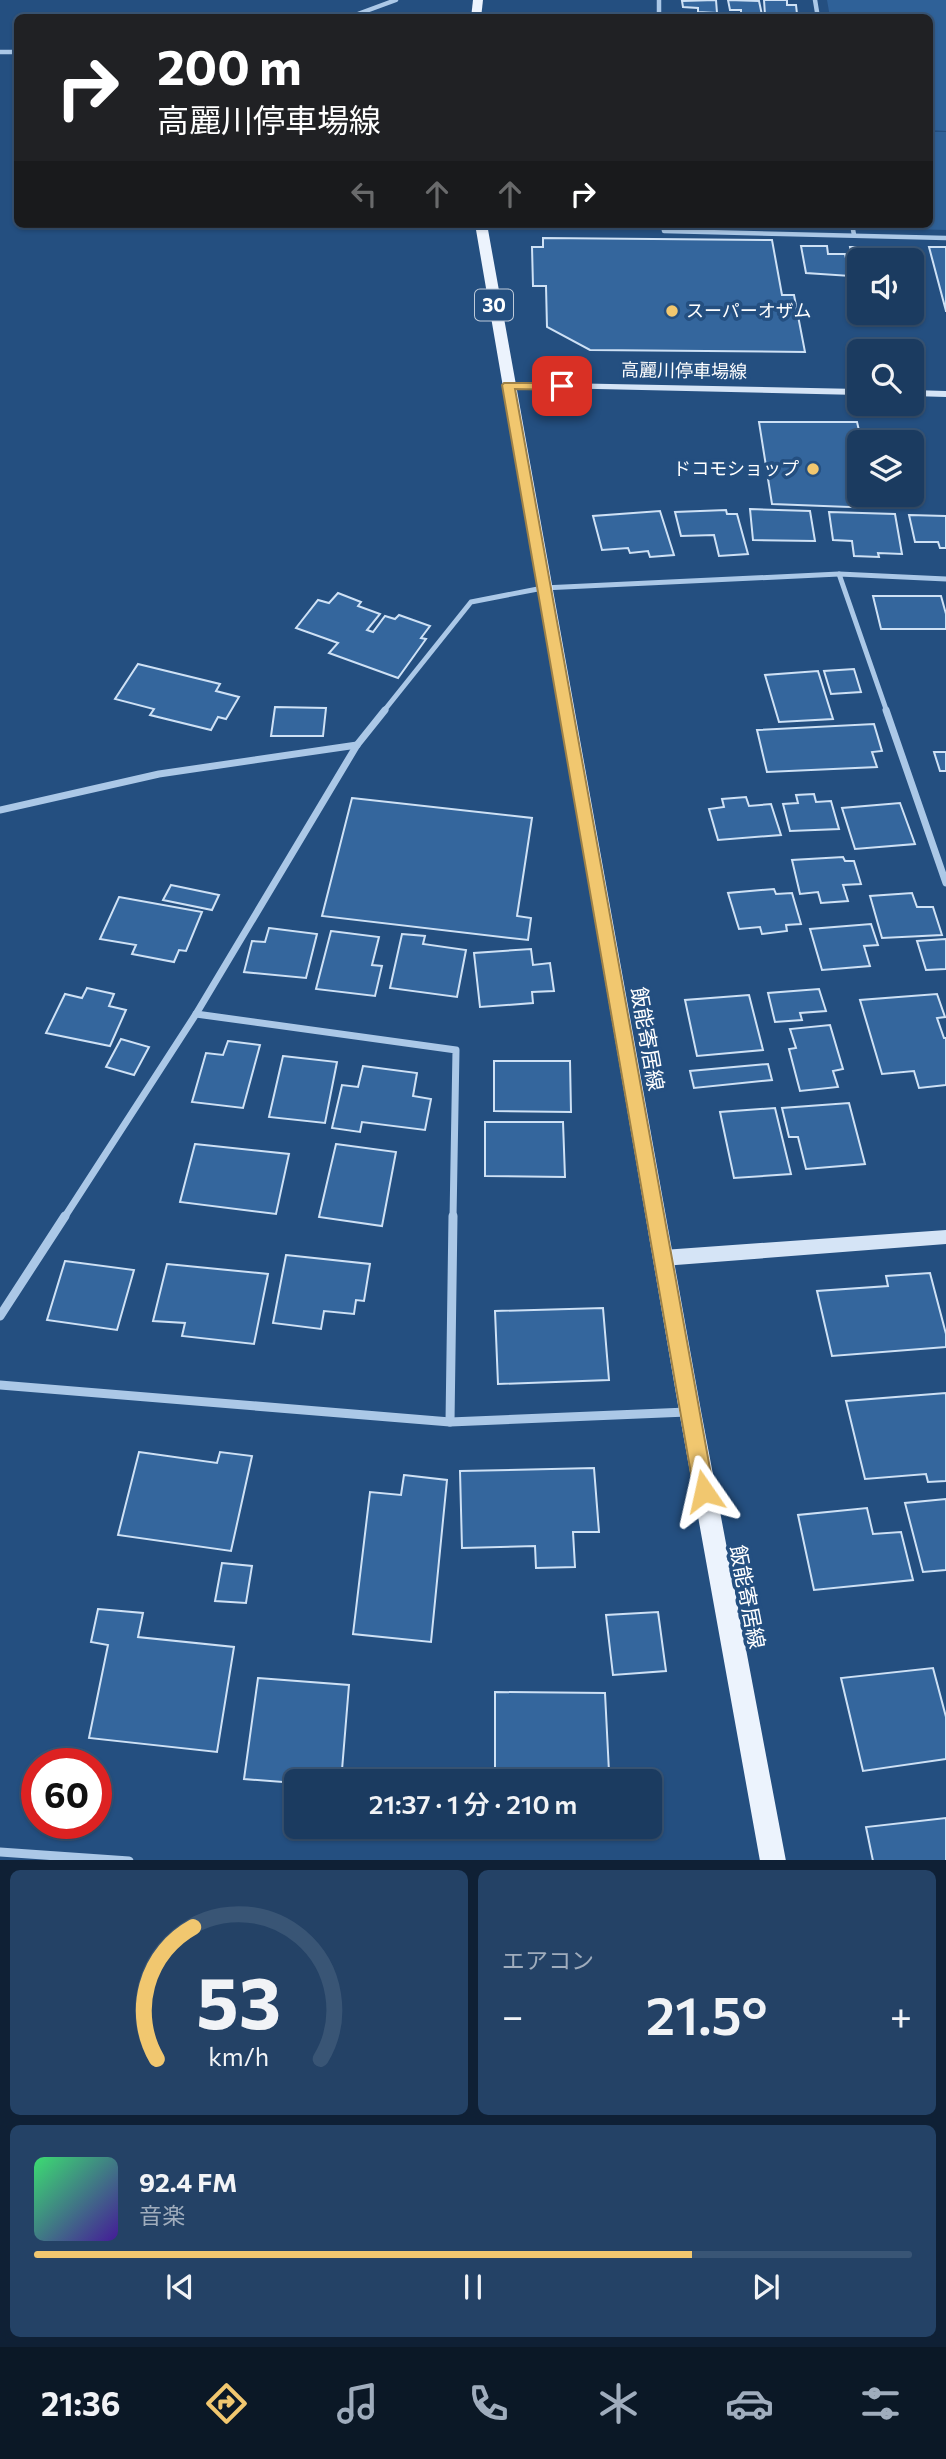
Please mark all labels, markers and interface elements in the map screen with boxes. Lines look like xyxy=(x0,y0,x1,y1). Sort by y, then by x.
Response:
text: 200 m xyxy=(157,35,302,95)
icon: right xyxy=(42,42,133,133)
text: 高麗川停車場線 xyxy=(157,99,381,139)
icon: left xyxy=(345,175,383,213)
icon: ahead xyxy=(418,175,456,213)
icon: ahead xyxy=(491,175,529,213)
icon: right xyxy=(564,175,602,213)
map controls xyxy=(847,248,924,507)
button: sound xyxy=(847,248,924,325)
road number: 30 xyxy=(475,290,513,320)
place label: スーパーオザム xyxy=(686,299,811,321)
marker: スーパーオザム xyxy=(664,303,680,319)
button: search xyxy=(847,339,924,416)
pin xyxy=(532,356,592,416)
street label: 高麗川停車場線 xyxy=(621,358,747,382)
icon: arrive xyxy=(543,367,581,405)
button: layers xyxy=(847,430,924,507)
place label: ドコモショップ xyxy=(673,457,799,479)
marker: ドコモショップ xyxy=(805,461,821,477)
street label: 飯能寄居線 xyxy=(627,985,670,1093)
position arrow xyxy=(667,1454,741,1528)
street label: 飯能寄居線 xyxy=(726,1543,771,1651)
speed limit sign: 60 xyxy=(21,1748,112,1839)
text: 21:37 · 1 分 · 210 m xyxy=(369,1788,577,1819)
text: エアコン xyxy=(502,1946,594,1974)
text: 53 xyxy=(197,1955,281,2044)
text: 21.5° xyxy=(646,1982,767,2046)
text: − xyxy=(502,1991,524,2038)
text: + xyxy=(890,1991,912,2038)
text: km/h xyxy=(209,2040,269,2070)
text: 92.4 FM xyxy=(139,2166,237,2197)
text: 音楽 xyxy=(139,2201,185,2229)
icon: previous xyxy=(161,2268,199,2306)
icon: pause xyxy=(454,2268,492,2306)
icon: next xyxy=(747,2268,785,2306)
icon: directions xyxy=(202,2379,251,2428)
icon: music xyxy=(333,2379,382,2428)
icon: phone xyxy=(464,2379,513,2428)
icon: climate xyxy=(594,2379,643,2428)
icon: car xyxy=(725,2379,774,2428)
icon: filters xyxy=(856,2379,905,2428)
text: 21:36 xyxy=(41,2383,120,2423)

